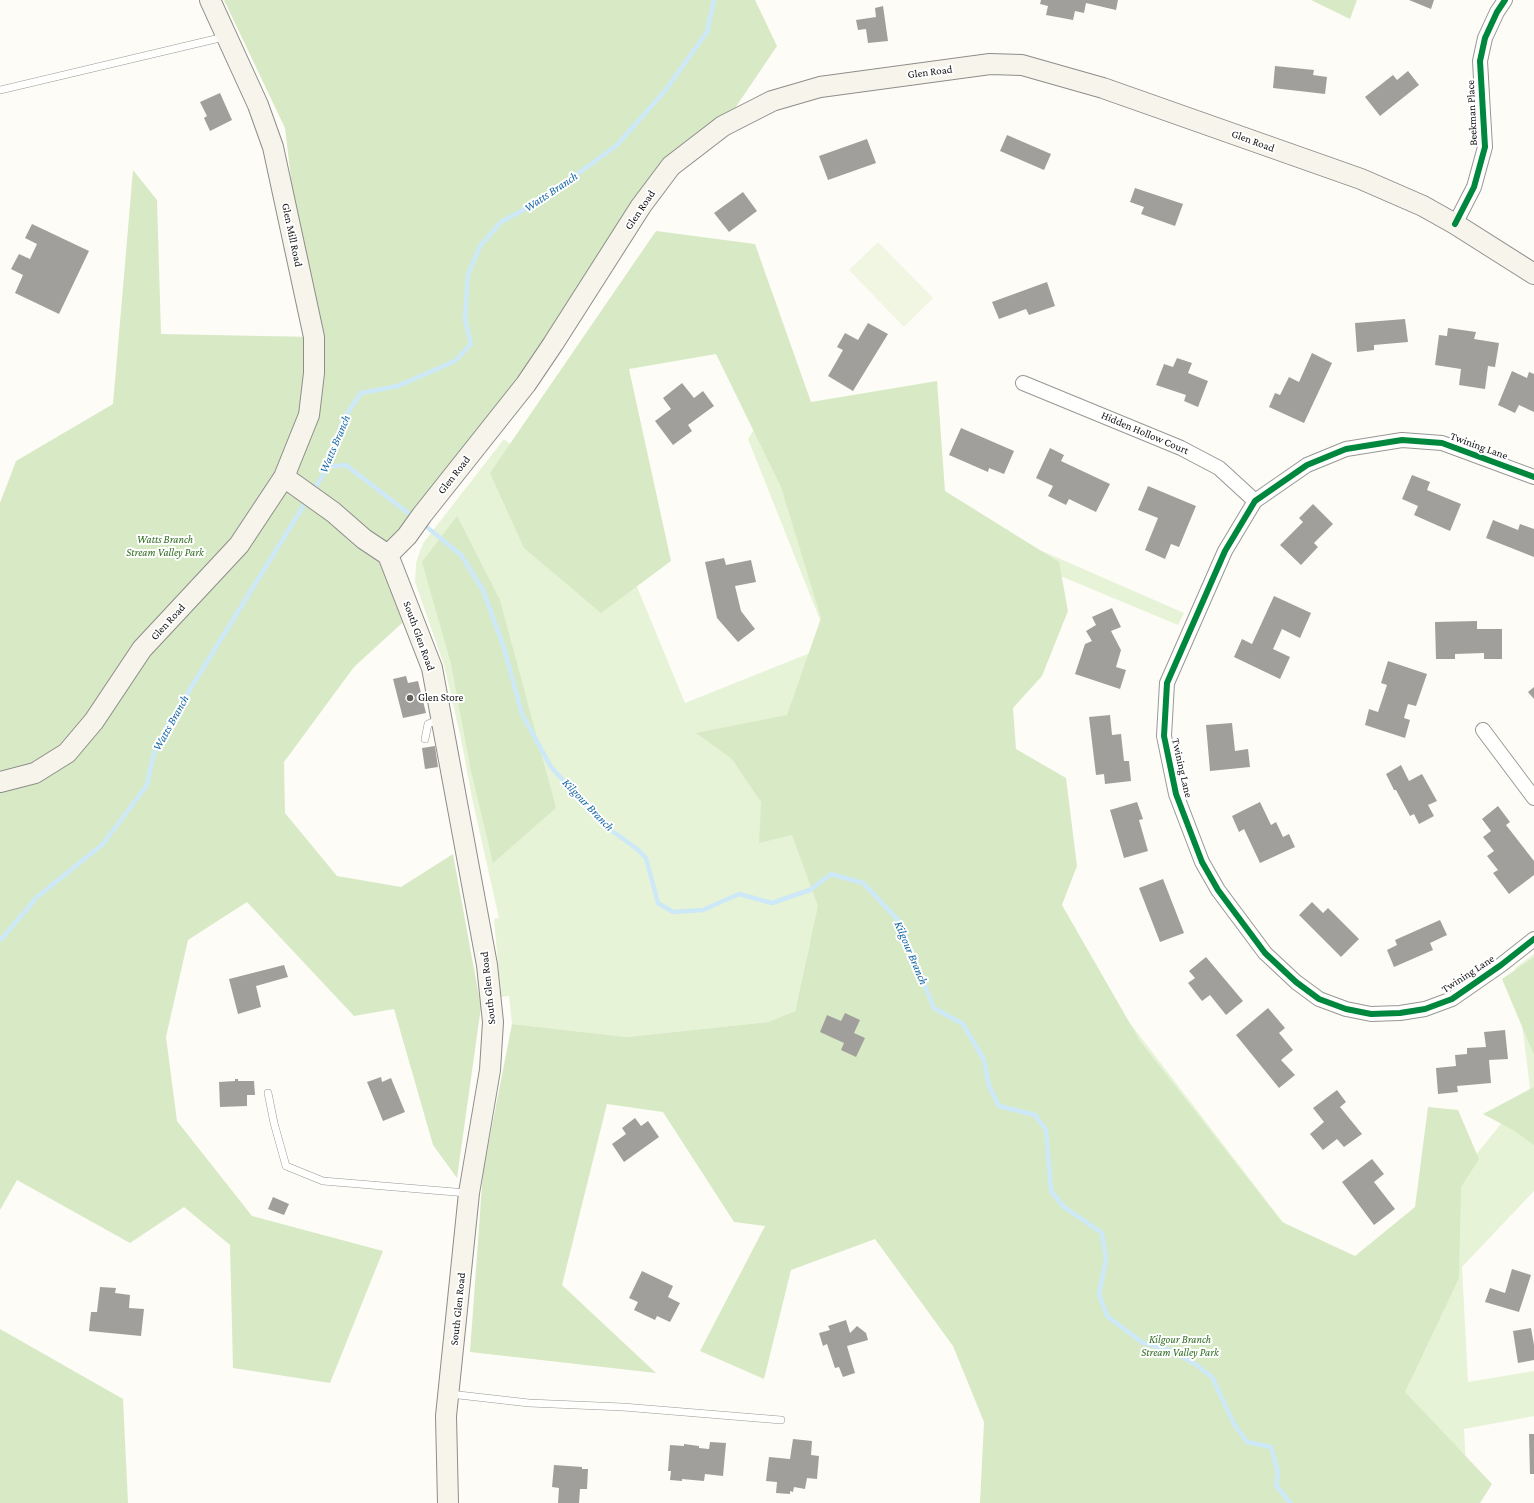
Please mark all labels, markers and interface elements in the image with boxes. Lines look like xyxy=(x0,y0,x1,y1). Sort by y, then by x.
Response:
street label: Glen Road xyxy=(907,63,953,81)
street label: Beekman Place xyxy=(1464,80,1480,146)
street label: Glen Road xyxy=(1230,127,1276,155)
water label: Watts Branch xyxy=(522,169,580,215)
street label: Glen Road xyxy=(622,188,658,232)
street label: Glen Mill Road xyxy=(279,202,305,268)
street label: Hidden Hollow Court xyxy=(1099,409,1191,457)
water label: Watts Branch xyxy=(316,413,354,475)
street label: Twining Lane xyxy=(1448,429,1510,463)
street label: Glen Road xyxy=(435,453,473,497)
park label: Watts Branch Stream Valley Park xyxy=(126,533,204,559)
street label: South Glen Road xyxy=(400,599,438,673)
street label: Glen Road xyxy=(148,601,188,643)
place label: Glen Store xyxy=(418,691,463,705)
water label: Watts Branch xyxy=(150,693,192,753)
marker: Glen Store xyxy=(405,693,415,703)
street label: Twining Lane xyxy=(1169,737,1195,799)
water label: Kilgour Branch xyxy=(559,776,617,834)
water label: Kilgour Branch xyxy=(891,919,931,987)
street label: South Glen Road xyxy=(478,951,498,1025)
street label: Twining Lane xyxy=(1439,952,1497,996)
street label: South Glen Road xyxy=(448,1272,468,1346)
park label: Kilgour Branch Stream Valley Park xyxy=(1141,1333,1219,1359)

